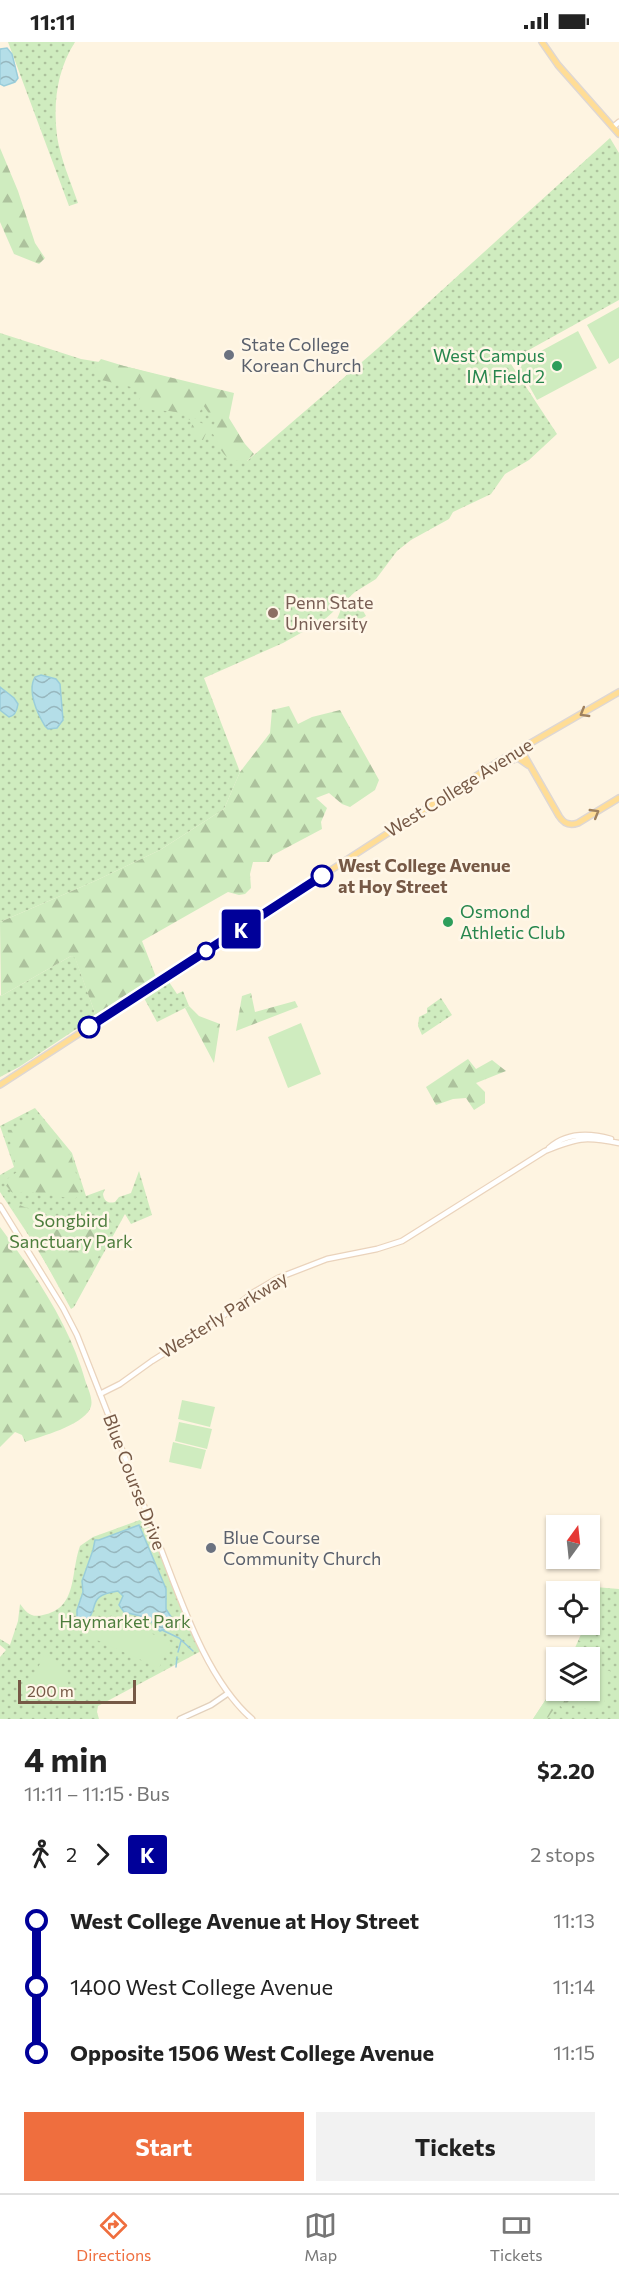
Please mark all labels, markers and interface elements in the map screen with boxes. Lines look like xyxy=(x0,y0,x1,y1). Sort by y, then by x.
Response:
text: 11:11 xyxy=(30,8,76,35)
place label: State College Korean Church xyxy=(241,333,362,376)
place label: West Campus IM Field 2 xyxy=(433,344,545,387)
marker: State College Korean Church xyxy=(222,348,236,362)
marker: West Campus IM Field 2 xyxy=(550,359,564,373)
place label: Penn State University xyxy=(285,591,373,634)
marker: Penn State University xyxy=(266,606,280,620)
one-way arrow xyxy=(580,705,590,717)
street label: West College Avenue xyxy=(381,733,536,841)
one-way arrow xyxy=(589,809,599,820)
place label: West College Avenue at Hoy Street xyxy=(338,854,510,897)
marker: West College Avenue at Hoy Street xyxy=(311,865,333,887)
place label: Osmond Athletic Club xyxy=(460,900,565,943)
line badge: K xyxy=(222,910,260,948)
marker: Osmond Athletic Club xyxy=(441,915,455,929)
text: K xyxy=(234,917,248,942)
unlabelled marker xyxy=(197,942,215,960)
unlabelled marker xyxy=(78,1016,100,1038)
park label: Songbird Sanctuary Park xyxy=(9,1209,133,1252)
street label: Westerly Parkway xyxy=(156,1266,291,1362)
street label: Blue Course Drive xyxy=(99,1411,171,1553)
north arrow xyxy=(546,1515,600,1569)
map controls xyxy=(546,1515,600,1701)
place label: Blue Course Community Church xyxy=(223,1526,381,1569)
marker: Blue Course Community Church xyxy=(204,1541,218,1555)
button: locate xyxy=(546,1581,600,1635)
park label: Haymarket Park xyxy=(59,1610,191,1632)
button: layers xyxy=(546,1647,600,1701)
scale bar xyxy=(18,1677,136,1704)
text: 200 m xyxy=(27,1681,74,1700)
text: 4 min xyxy=(24,1738,108,1779)
text: $2.20 xyxy=(537,1757,595,1784)
text: 11:11 – 11:15 · Bus xyxy=(24,1781,170,1805)
icon: walk xyxy=(24,1838,57,1871)
icon: forward xyxy=(86,1838,119,1871)
text: 2 xyxy=(66,1842,77,1866)
text: K xyxy=(140,1842,155,1867)
text: 2 stops xyxy=(530,1842,595,1866)
text: West College Avenue at Hoy Street xyxy=(70,1907,419,1934)
text: 11:13 xyxy=(553,1908,595,1932)
text: 1400 West College Avenue xyxy=(70,1973,333,2000)
text: 11:14 xyxy=(553,1974,595,1998)
text: Opposite 1506 West College Avenue xyxy=(70,2039,434,2066)
text: 11:15 xyxy=(553,2040,595,2064)
button: Start xyxy=(24,2112,304,2181)
button: Tickets xyxy=(316,2112,595,2181)
tab: Directions xyxy=(76,2209,151,2264)
tab: Map xyxy=(304,2209,337,2264)
tab: Tickets xyxy=(490,2209,543,2264)

